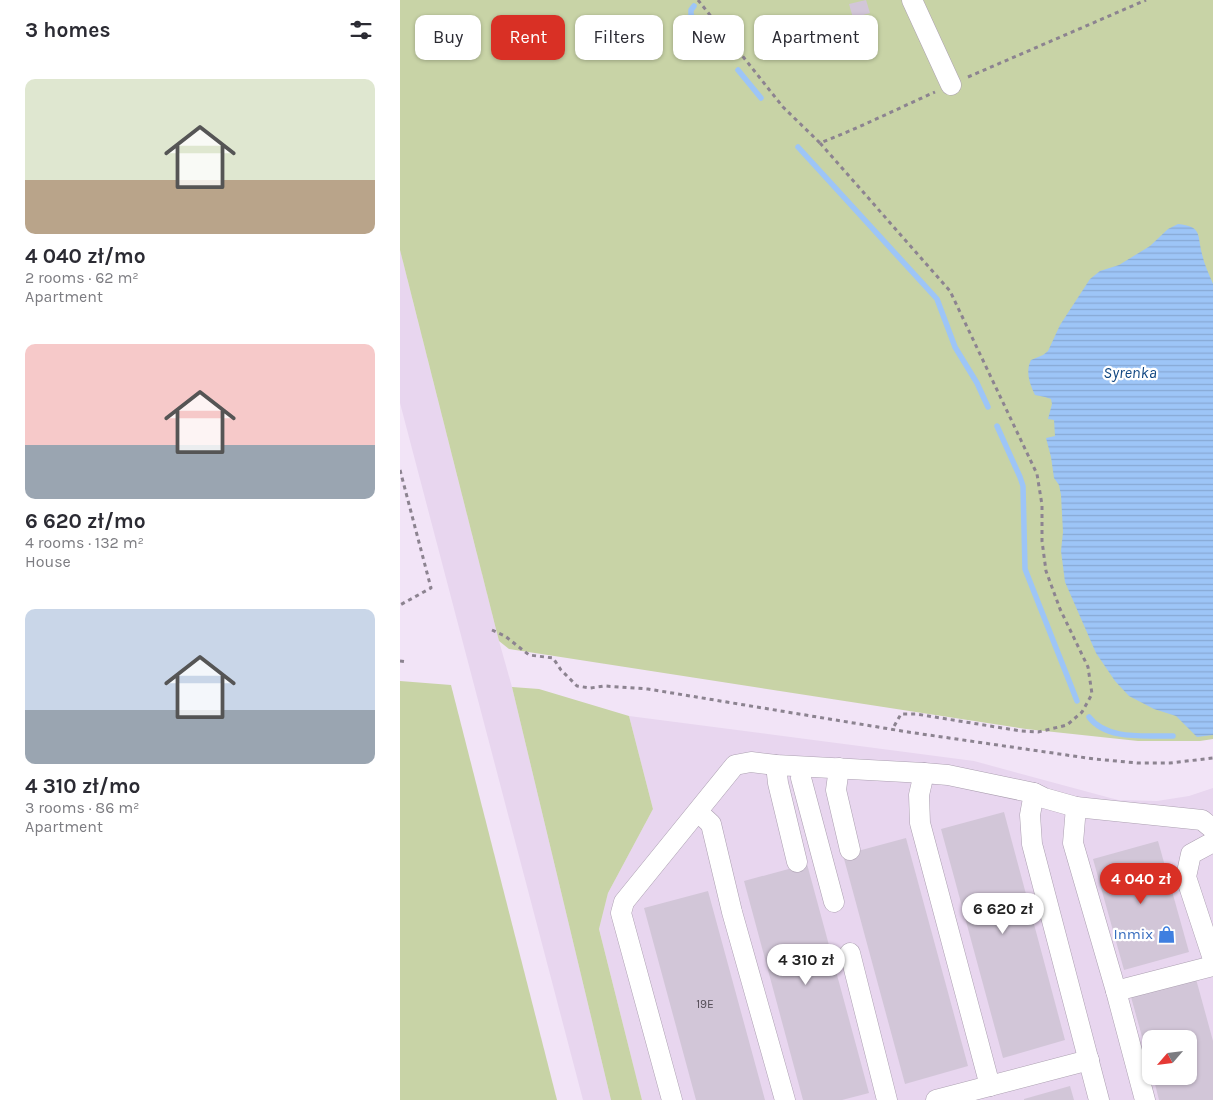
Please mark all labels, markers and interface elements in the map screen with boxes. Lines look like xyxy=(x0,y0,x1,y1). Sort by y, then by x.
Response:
chip: Buy xyxy=(415,15,481,60)
chip: Rent xyxy=(491,15,565,60)
chip: Filters xyxy=(575,15,663,60)
chip: New xyxy=(673,15,744,60)
chip: Apartment xyxy=(754,15,878,60)
icon: filters xyxy=(347,16,375,44)
text: 3 homes xyxy=(25,18,110,42)
icon: home xyxy=(155,112,245,202)
text: 4 040 zł/mo xyxy=(25,244,146,268)
text: 2 rooms · 62 m² xyxy=(25,268,139,287)
text: Apartment xyxy=(25,287,103,306)
water label: Syrenka xyxy=(1103,363,1157,382)
icon: home xyxy=(155,377,245,467)
text: 6 620 zł/mo xyxy=(25,509,146,533)
text: 4 rooms · 132 m² xyxy=(25,533,144,552)
text: House xyxy=(25,552,71,571)
icon: home xyxy=(155,642,245,732)
text: 4 310 zł/mo xyxy=(25,774,140,798)
text: 3 rooms · 86 m² xyxy=(25,798,140,817)
text: Apartment xyxy=(25,817,103,836)
pin: 4 040 zł xyxy=(1089,862,1193,905)
text: 4 040 zł xyxy=(1111,869,1171,888)
pin: 6 620 zł xyxy=(951,892,1055,935)
text: 6 620 zł xyxy=(973,899,1033,918)
shop icon: Inmix xyxy=(1157,924,1177,944)
place label: Inmix xyxy=(1114,925,1153,943)
pin: 4 310 zł xyxy=(754,944,858,986)
text: 4 310 zł xyxy=(778,950,834,969)
house number: 19E xyxy=(696,997,714,1011)
north arrow xyxy=(1142,1030,1198,1085)
map controls xyxy=(1142,1030,1197,1085)

